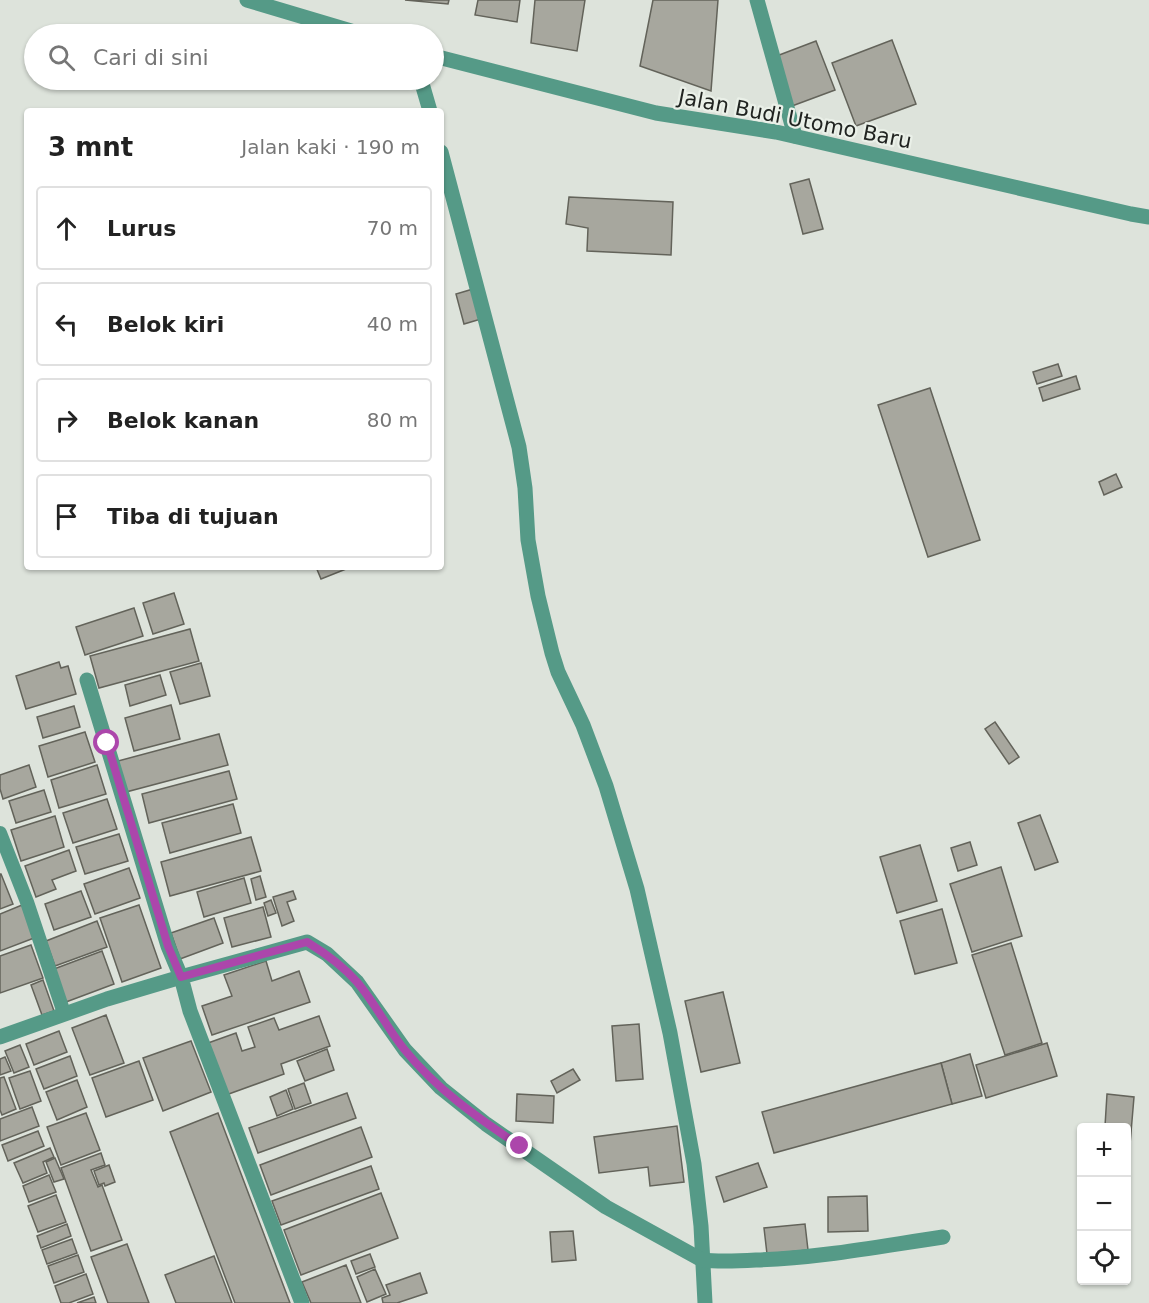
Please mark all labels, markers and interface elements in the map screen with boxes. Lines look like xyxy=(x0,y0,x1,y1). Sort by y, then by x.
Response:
search box xyxy=(24,24,444,90)
icon: search xyxy=(45,41,78,74)
text: Cari di sini xyxy=(93,45,209,70)
street label: Jalan Budi Utomo Baru xyxy=(674,84,914,153)
text: 3 mnt xyxy=(48,132,133,162)
text: Jalan kaki · 190 m xyxy=(241,135,420,159)
icon: ahead xyxy=(50,212,83,245)
text: Lurus xyxy=(107,216,176,241)
text: 70 m xyxy=(367,216,418,240)
icon: left xyxy=(50,308,83,341)
text: Belok kiri xyxy=(107,312,224,337)
text: 40 m xyxy=(367,312,418,336)
icon: right xyxy=(50,404,83,437)
text: Belok kanan xyxy=(107,408,259,433)
text: 80 m xyxy=(367,408,418,432)
icon: arrive xyxy=(50,500,83,533)
text: Tiba di tujuan xyxy=(107,504,279,529)
route start xyxy=(93,729,119,755)
map controls xyxy=(1077,1123,1131,1285)
button: + xyxy=(1077,1123,1131,1177)
route end xyxy=(506,1132,532,1158)
button: − xyxy=(1077,1177,1131,1231)
button: locate xyxy=(1077,1231,1131,1285)

